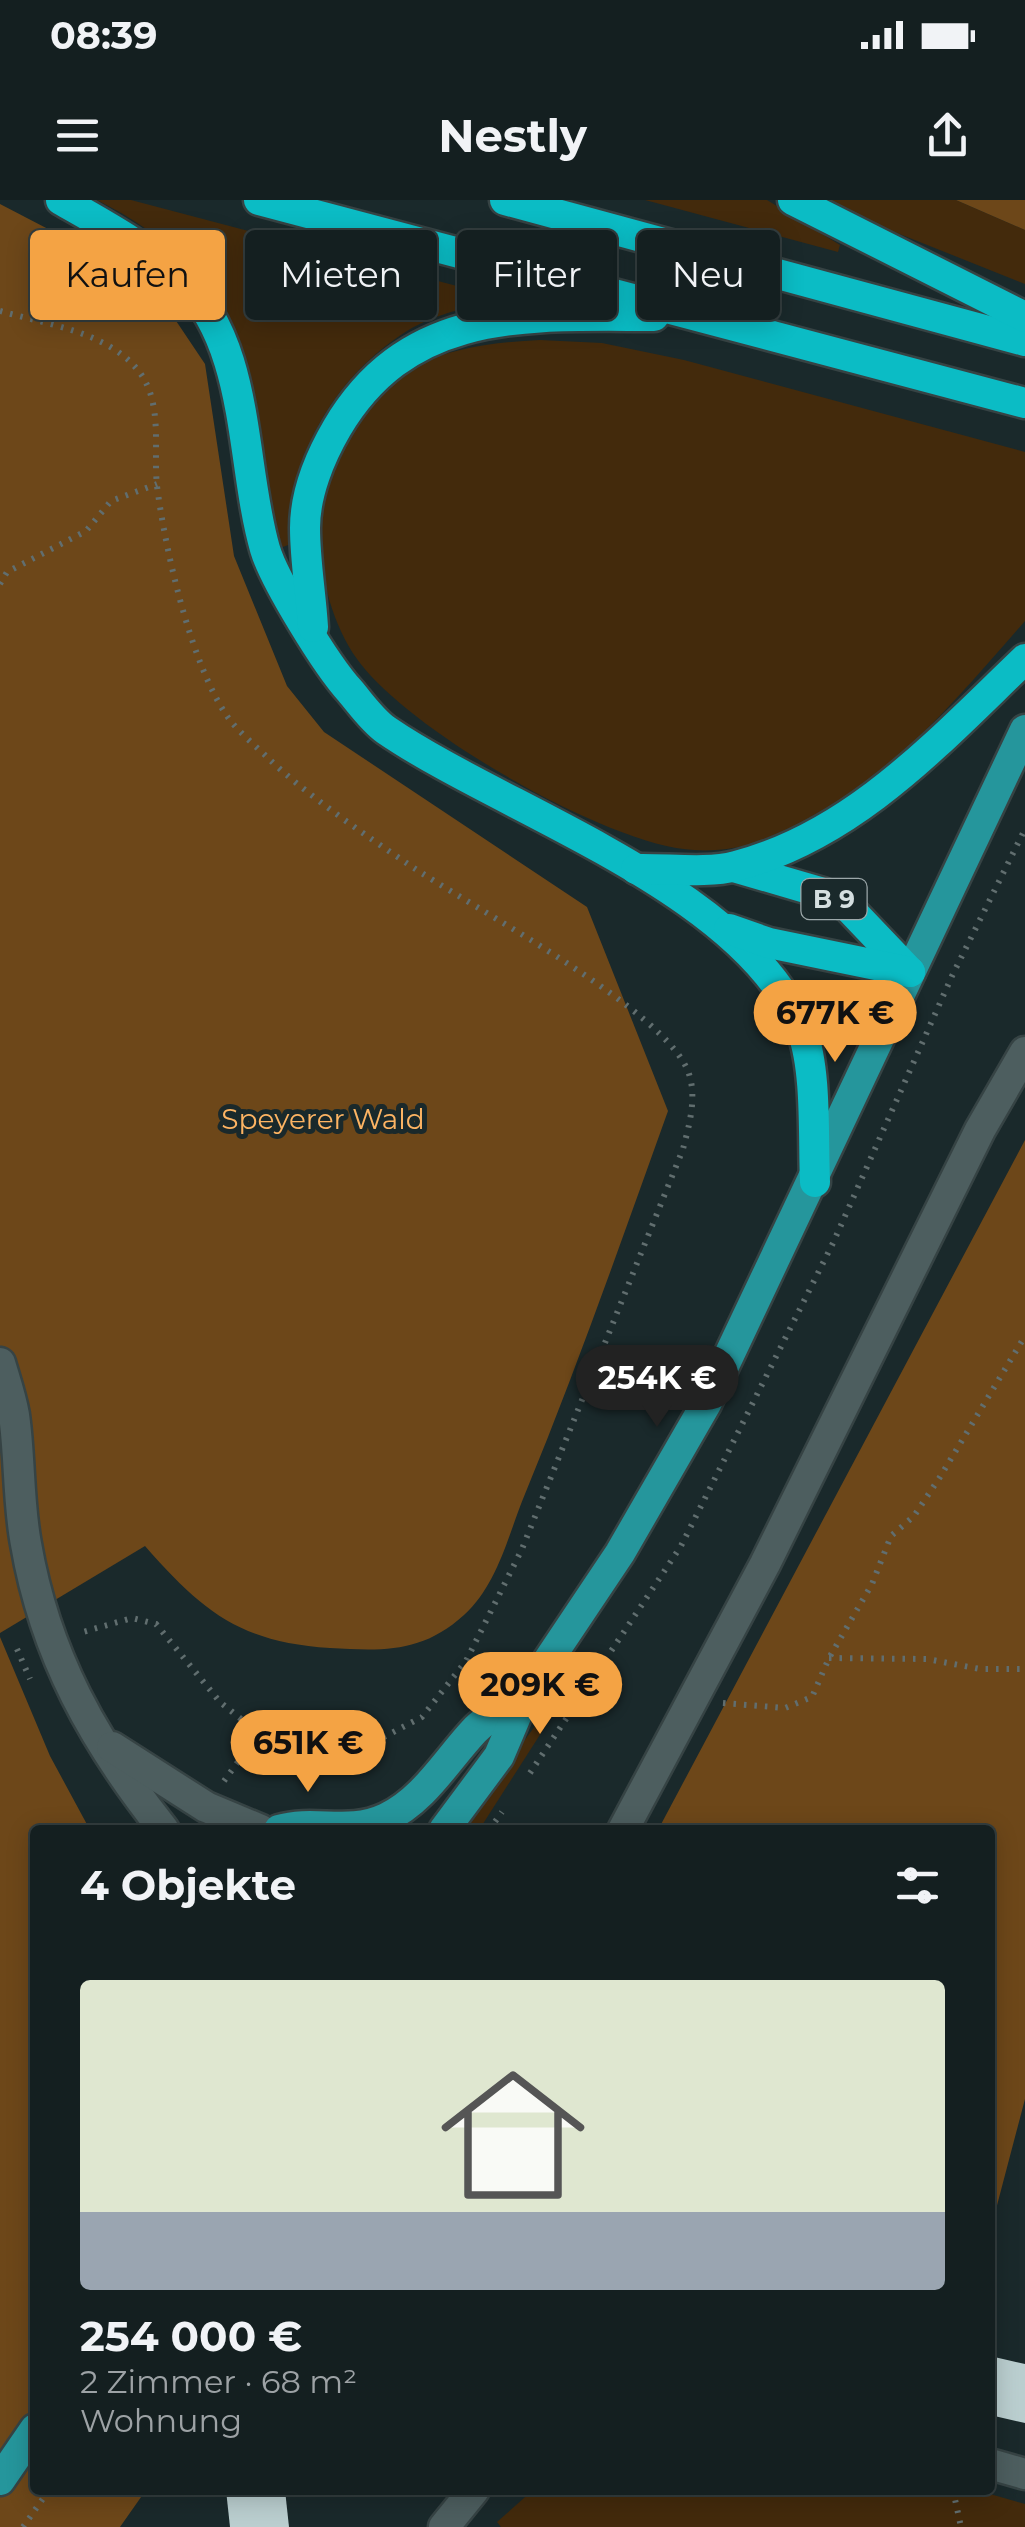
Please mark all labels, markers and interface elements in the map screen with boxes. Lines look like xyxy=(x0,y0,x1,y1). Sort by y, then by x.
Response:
text: 08:39 xyxy=(50,12,158,59)
icon: menu xyxy=(50,108,105,163)
text: Nestly xyxy=(438,108,587,163)
icon: share xyxy=(920,108,975,163)
chip: Kaufen xyxy=(30,230,225,320)
chip: Mieten xyxy=(245,230,437,320)
chip: Filter xyxy=(457,230,617,320)
chip: Neu xyxy=(637,230,780,320)
road number: B 9 xyxy=(802,879,866,919)
pin: 677K € xyxy=(754,980,916,1065)
text: 677K € xyxy=(776,993,894,1032)
park label: Speyerer Wald xyxy=(221,1102,425,1136)
pin: 254K € xyxy=(576,1345,738,1430)
text: 254K € xyxy=(598,1358,716,1397)
pin: 209K € xyxy=(459,1652,621,1737)
text: 209K € xyxy=(480,1665,600,1704)
pin: 651K € xyxy=(227,1710,389,1795)
text: 651K € xyxy=(253,1723,363,1762)
icon: filters xyxy=(890,1858,945,1913)
text: 4 Objekte xyxy=(80,1859,296,1911)
icon: home xyxy=(423,2045,603,2225)
text: 254 000 € xyxy=(80,2310,302,2362)
text: 2 Zimmer · 68 m² xyxy=(80,2362,357,2401)
text: Wohnung xyxy=(80,2401,242,2440)

